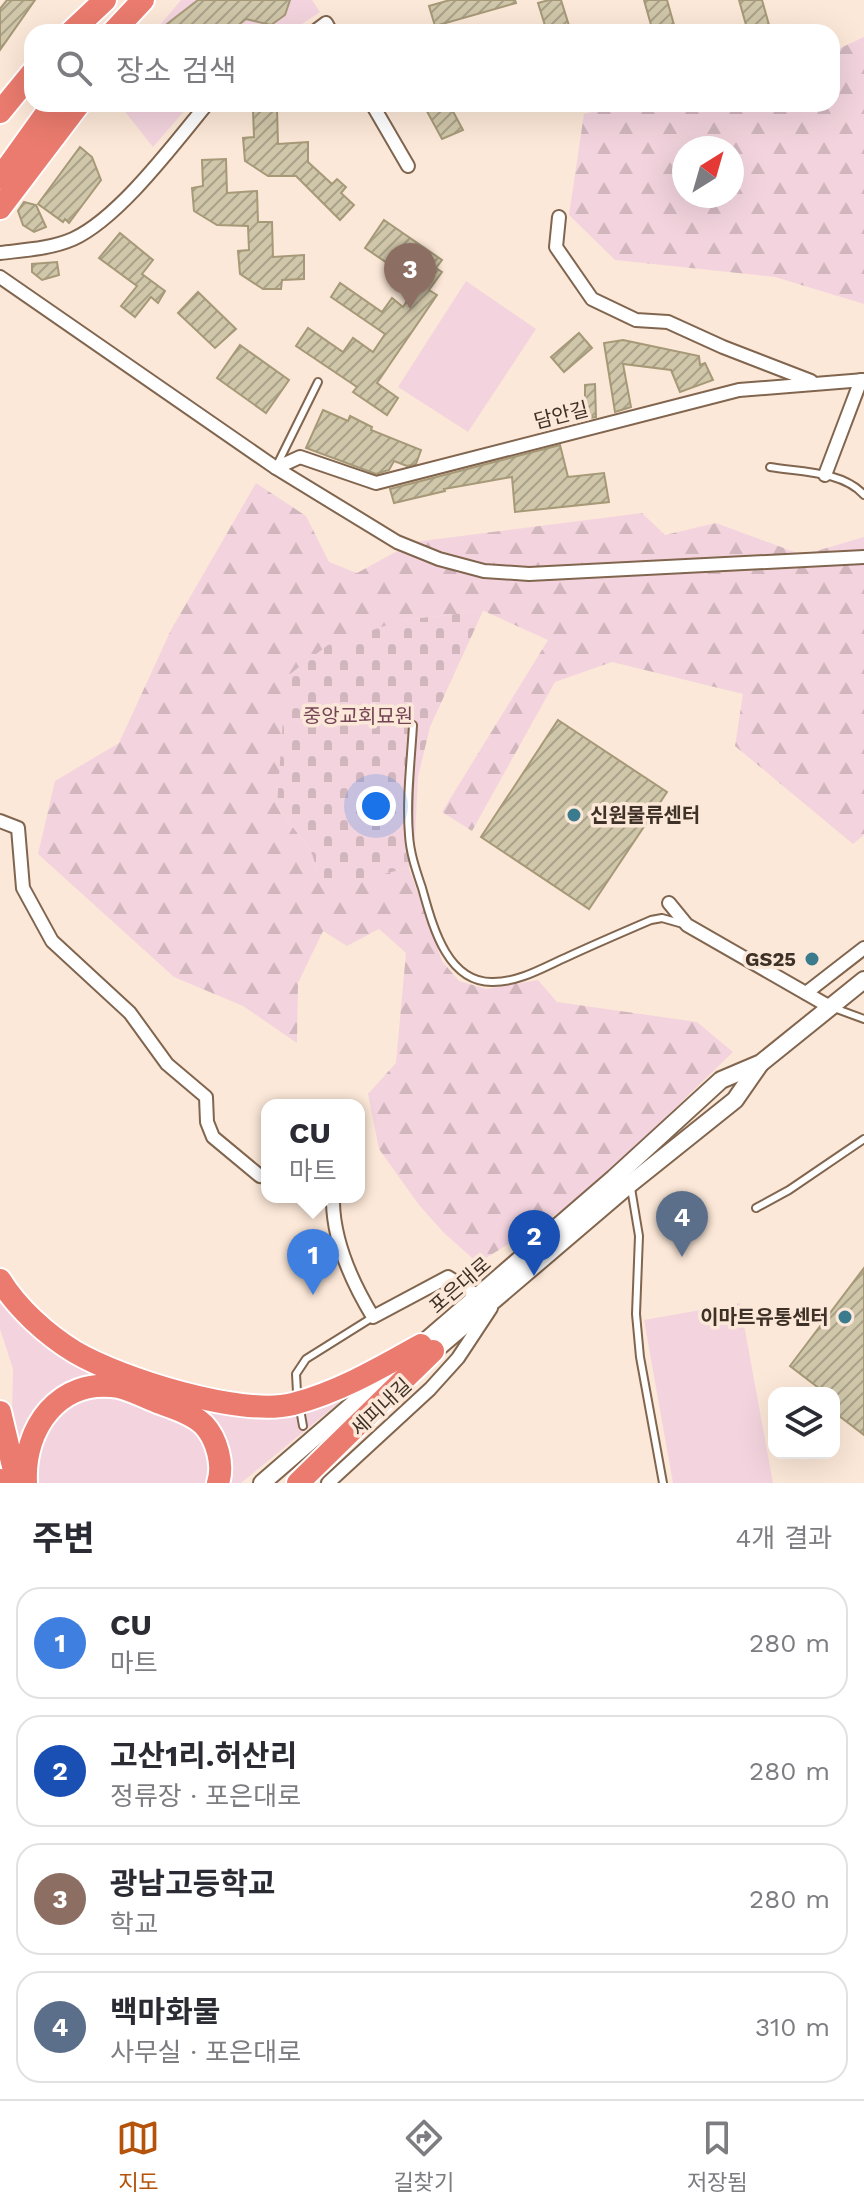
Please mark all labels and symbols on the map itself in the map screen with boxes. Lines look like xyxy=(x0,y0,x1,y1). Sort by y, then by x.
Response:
north arrow xyxy=(672,136,744,208)
pin: 3 xyxy=(384,243,436,309)
street label: 담안길 xyxy=(531,397,591,433)
park label: 중앙교회묘원 xyxy=(303,704,413,728)
your location xyxy=(356,786,396,826)
place label: 신원물류센터 xyxy=(590,803,700,827)
marker: 신원물류센터 xyxy=(565,806,583,824)
place label: GS25 xyxy=(745,947,796,971)
marker: GS25 xyxy=(803,950,821,968)
pin: 4 xyxy=(656,1191,708,1257)
pin: 2 xyxy=(508,1210,560,1276)
pin: 1 xyxy=(287,1229,339,1295)
street label: 포은대로 xyxy=(424,1252,496,1318)
place label: 이마트유통센터 xyxy=(700,1305,829,1329)
marker: 이마트유통센터 xyxy=(836,1308,854,1326)
street label: 세피내길 xyxy=(346,1373,416,1441)

